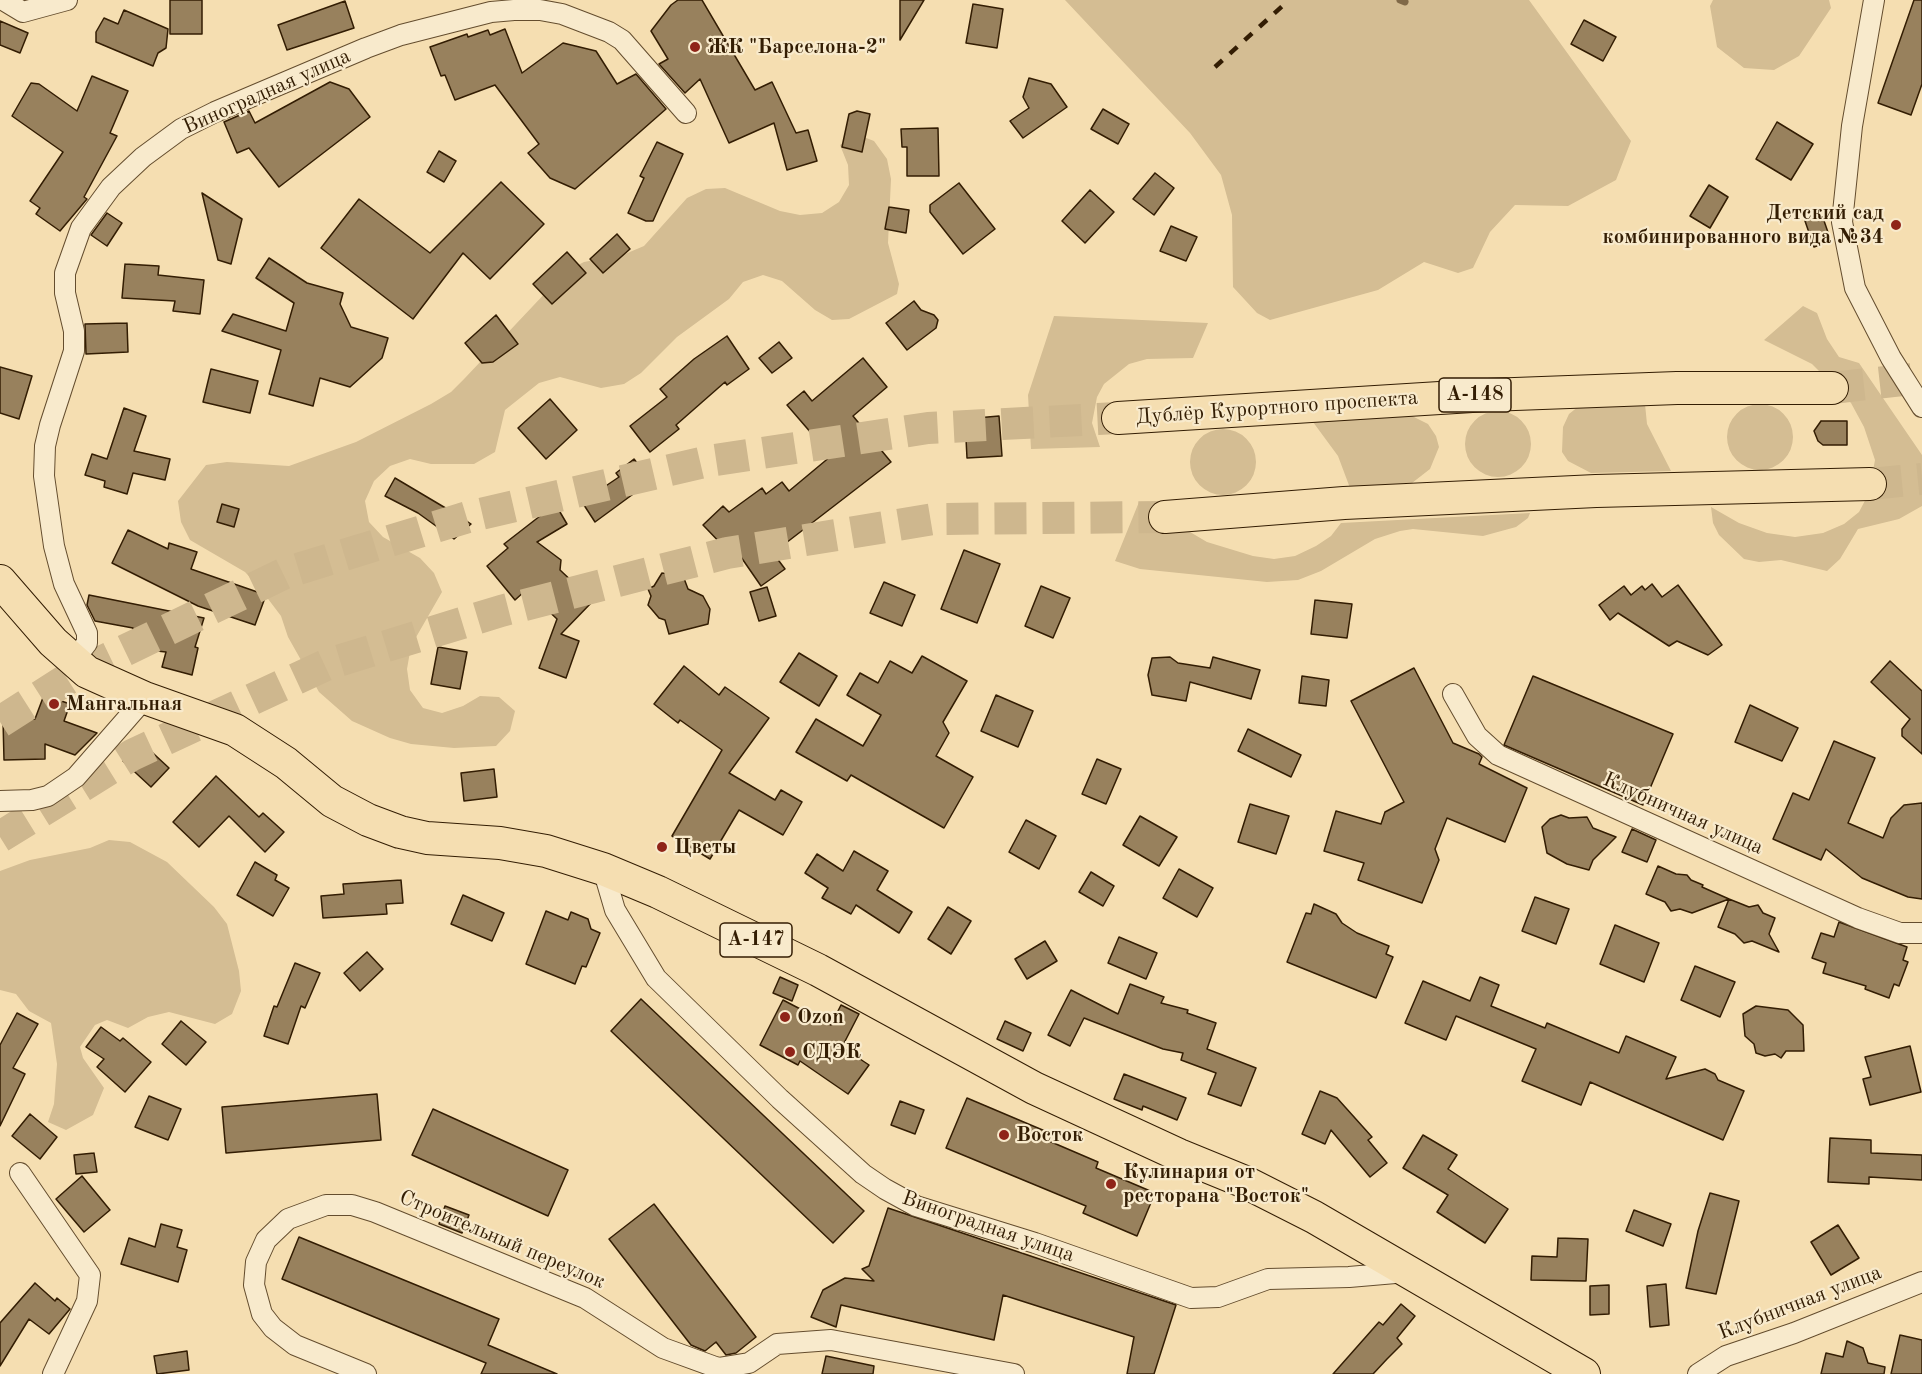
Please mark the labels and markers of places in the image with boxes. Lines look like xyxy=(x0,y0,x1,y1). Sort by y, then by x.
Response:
place label: ЖК "Барселона-2" xyxy=(707,34,886,60)
marker: ЖК "Барселона-2" xyxy=(688,40,702,54)
place label: Детский сад комбинированного вида №34 xyxy=(1603,200,1884,250)
marker: Детский сад комбинированного вида №34 xyxy=(1889,218,1903,232)
place label: Мангальная xyxy=(66,691,182,717)
marker: Мангальная xyxy=(47,697,61,711)
place label: Цветы xyxy=(674,834,736,860)
marker: Цветы xyxy=(655,840,669,854)
place label: Ozon xyxy=(797,1004,844,1030)
marker: Ozon xyxy=(778,1010,792,1024)
place label: СДЭК xyxy=(802,1039,861,1065)
marker: СДЭК xyxy=(783,1045,797,1059)
place label: Восток xyxy=(1016,1122,1083,1148)
marker: Восток xyxy=(997,1128,1011,1142)
place label: Кулинария от ресторана "Восток" xyxy=(1123,1159,1309,1209)
marker: Кулинария от ресторана "Восток" xyxy=(1104,1177,1118,1191)

